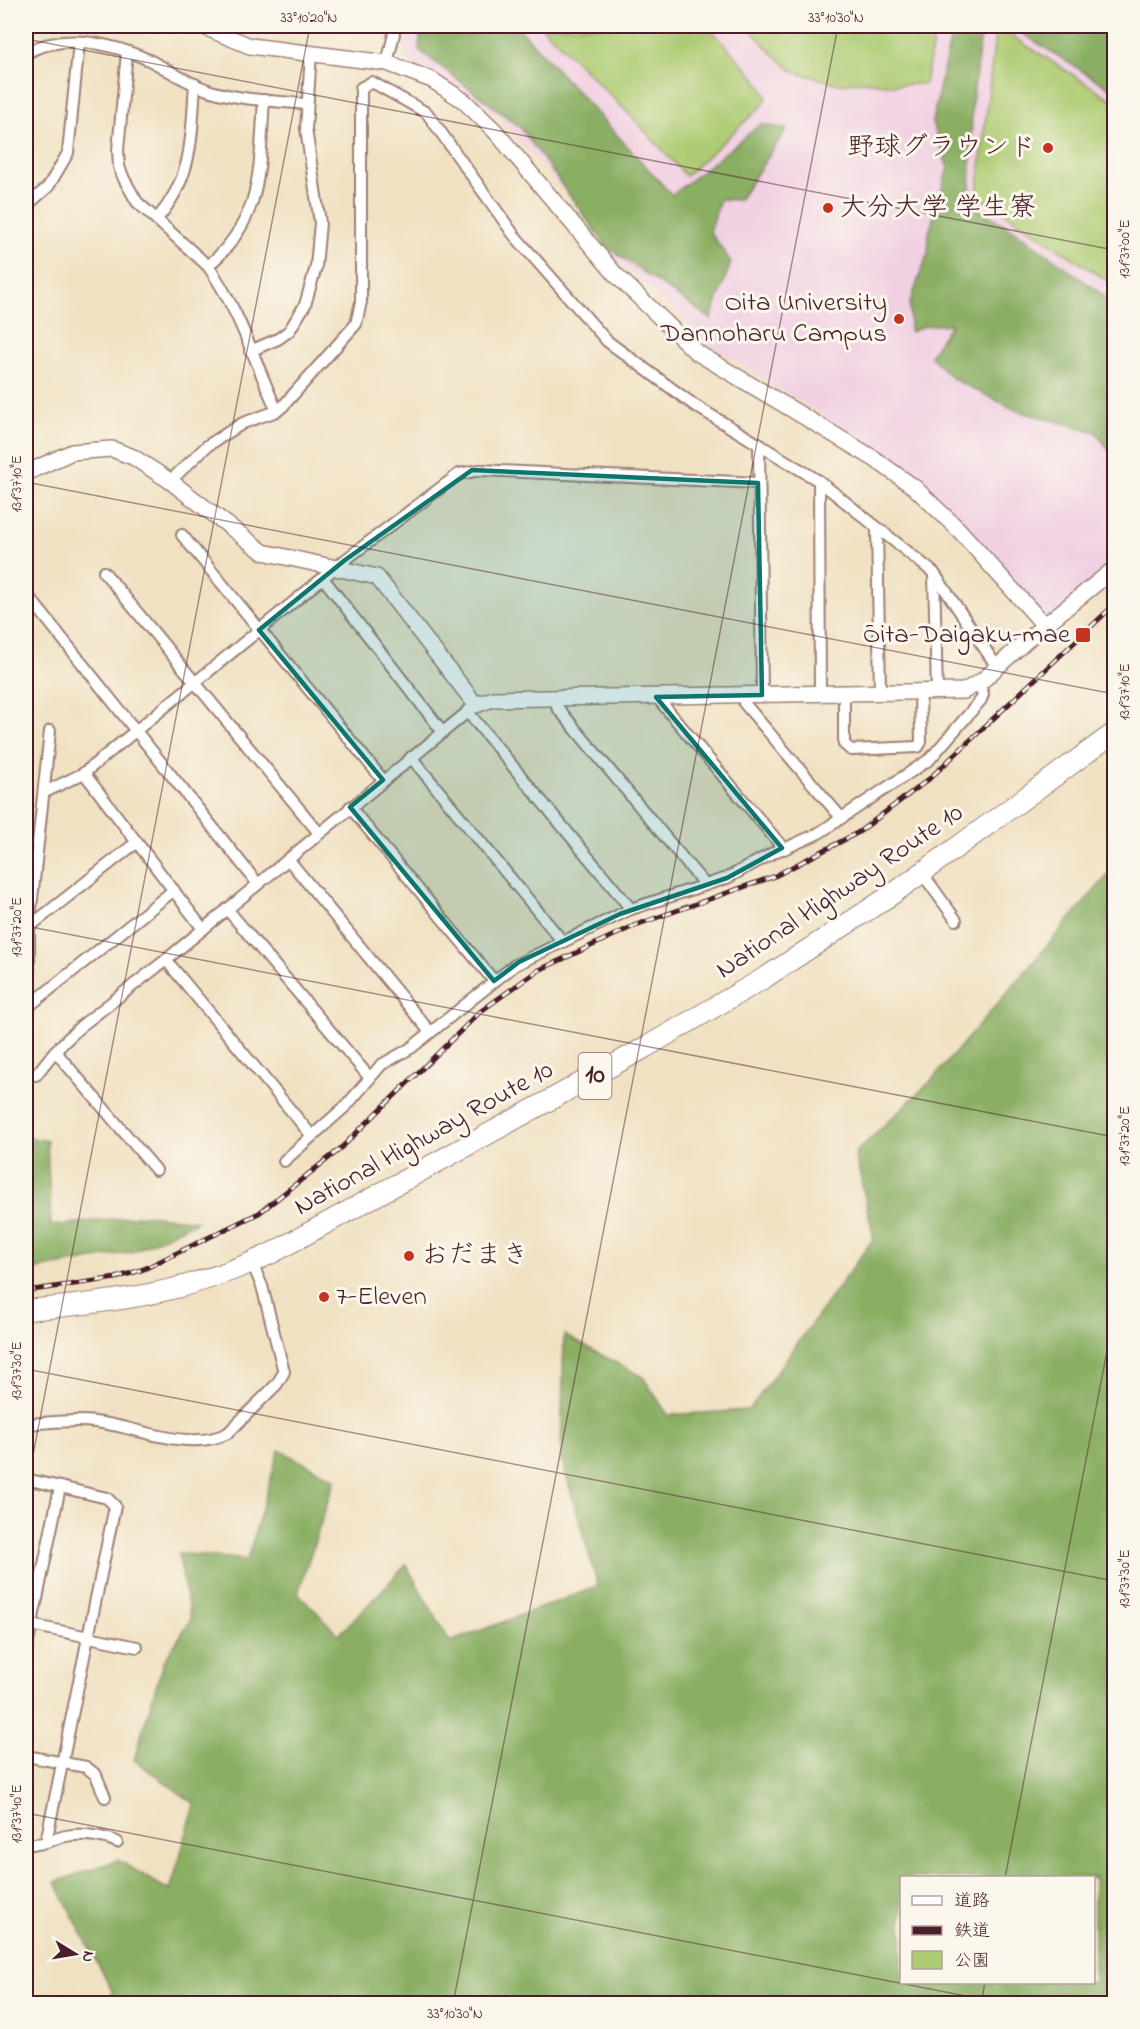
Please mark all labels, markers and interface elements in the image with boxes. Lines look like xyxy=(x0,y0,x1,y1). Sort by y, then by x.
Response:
text: 33°10'20"N xyxy=(281,7,337,29)
text: 33°10'30"N xyxy=(808,7,864,29)
place label: 野球グラウンド xyxy=(847,129,1036,168)
marker: 野球グラウンド xyxy=(1041,141,1055,155)
place label: 大分大学 学生寮 xyxy=(840,189,1036,228)
marker: 大分大学 学生寮 xyxy=(821,201,835,215)
text: 131°37'00"E xyxy=(1114,219,1136,279)
place label: Oita University Dannoharu Campus xyxy=(660,284,887,354)
marker: Oita University Dannoharu Campus xyxy=(892,312,906,326)
text: 131°37'10"E xyxy=(6,455,28,513)
place label: Ōita-Daigaku-mae xyxy=(863,616,1071,655)
marker: Ōita-Daigaku-mae xyxy=(1074,626,1092,644)
text: 131°37'10"E xyxy=(1114,663,1136,721)
street label: National Highway Route 10 xyxy=(708,794,972,990)
text: 131°37'20"E xyxy=(6,897,28,957)
street label: National Highway Route 10 xyxy=(287,1051,561,1227)
road number: 10 xyxy=(578,1053,612,1099)
text: 131°37'20"E xyxy=(1114,1106,1136,1166)
place label: おだまき xyxy=(421,1237,529,1276)
marker: おだまき xyxy=(402,1249,416,1263)
place label: 7-Eleven xyxy=(336,1278,427,1317)
marker: 7-Eleven xyxy=(317,1290,331,1304)
text: 131°37'30"E xyxy=(6,1342,28,1400)
text: 131°37'30"E xyxy=(1114,1550,1136,1608)
text: 131°37'40"E xyxy=(6,1785,28,1843)
legend xyxy=(900,1876,1095,1984)
text: 道路 xyxy=(954,1889,990,1915)
text: 鉄道 xyxy=(954,1919,990,1945)
north arrow xyxy=(45,1924,105,1984)
text: N xyxy=(75,1949,101,1964)
text: 公園 xyxy=(954,1949,990,1975)
text: 33°10'30"N xyxy=(427,2003,483,2025)

